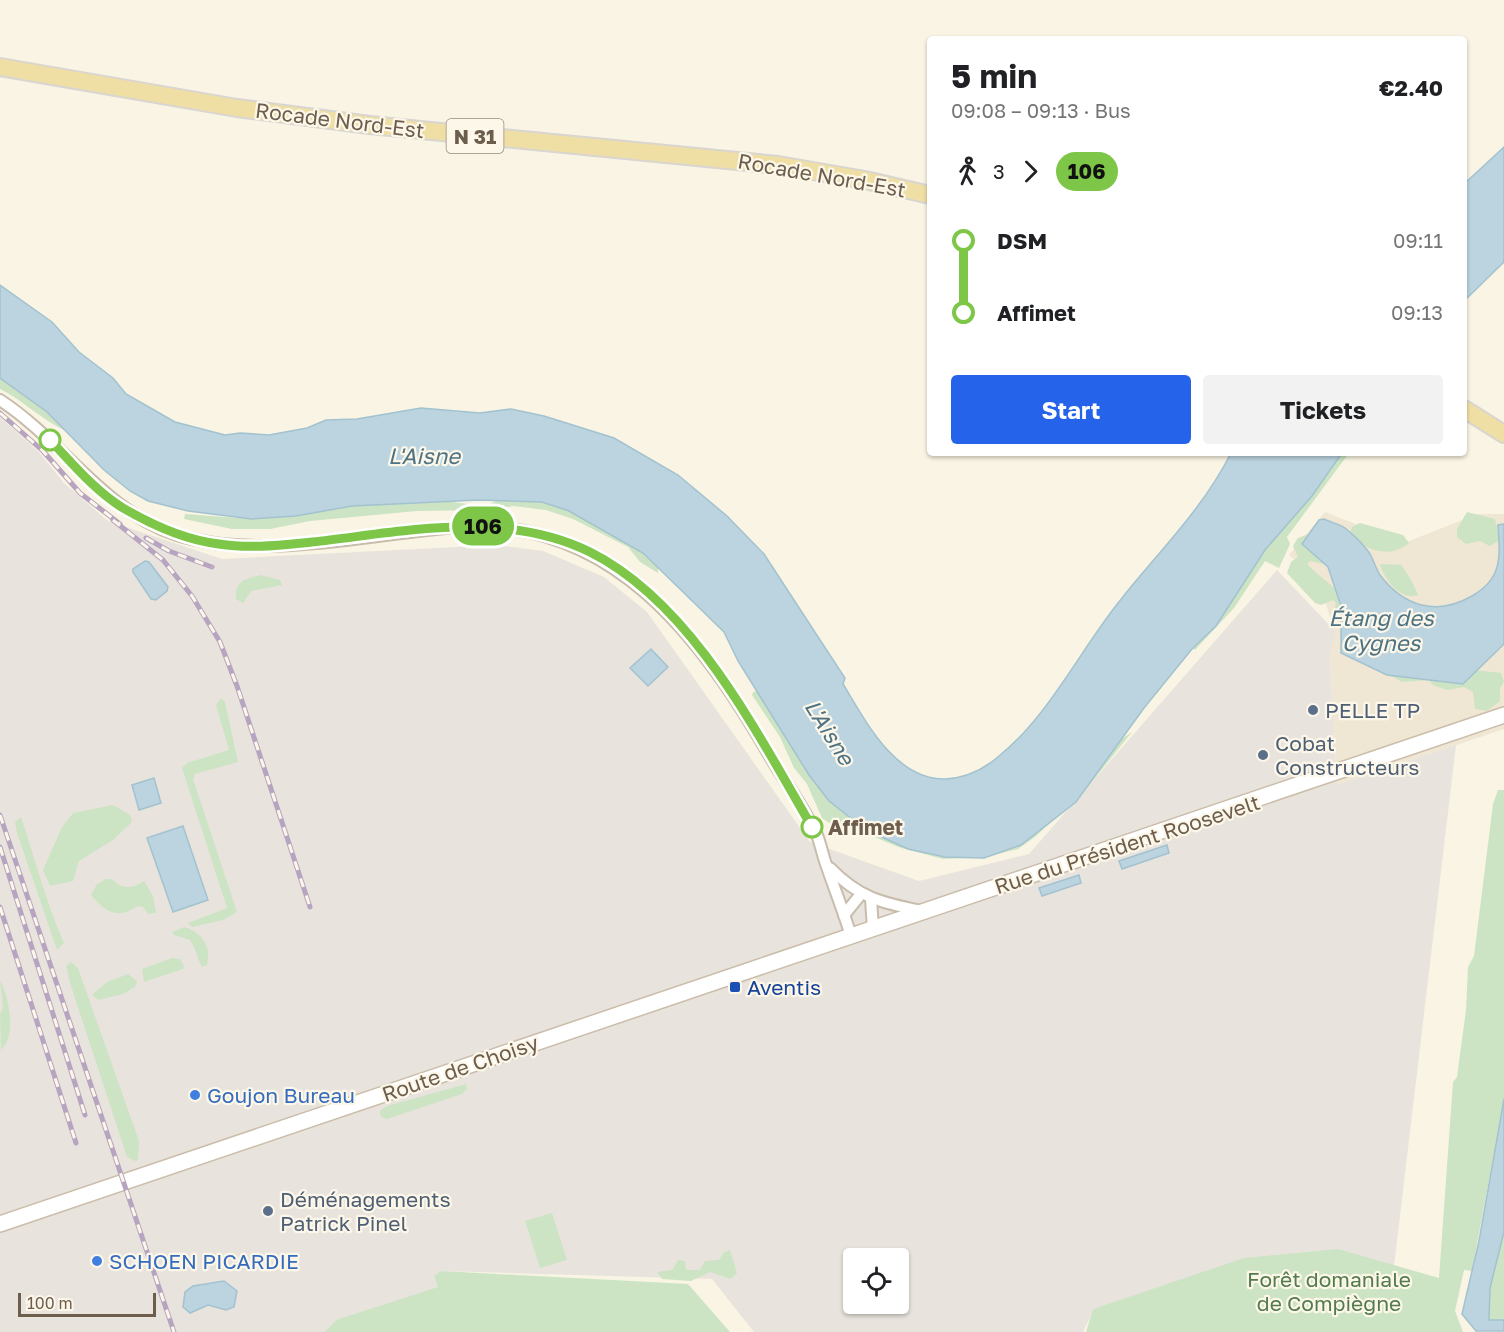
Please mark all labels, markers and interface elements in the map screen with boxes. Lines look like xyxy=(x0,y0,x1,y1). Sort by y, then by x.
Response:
text: 5 min xyxy=(951,56,1037,95)
text: €2.40 xyxy=(1379,74,1443,101)
street label: Rocade Nord-Est xyxy=(254,97,426,143)
text: 09:08 – 09:13 · Bus xyxy=(951,98,1131,122)
road number: N 31 xyxy=(446,119,504,153)
street label: Rocade Nord-Est xyxy=(736,147,908,203)
icon: walk xyxy=(951,155,984,188)
icon: forward xyxy=(1014,155,1047,188)
text: 106 xyxy=(1068,158,1106,184)
text: 3 xyxy=(993,159,1005,183)
text: DSM xyxy=(997,227,1047,254)
text: 09:11 xyxy=(1393,228,1443,252)
text: Affimet xyxy=(997,299,1076,326)
text: 09:13 xyxy=(1391,300,1443,324)
button: Start xyxy=(951,375,1191,444)
button: Tickets xyxy=(1203,375,1443,444)
unlabelled marker xyxy=(39,429,61,451)
water label: L'Aisne xyxy=(388,442,462,469)
line badge: 106 xyxy=(448,506,518,546)
text: 106 xyxy=(464,513,502,539)
water label: Étang des Cygnes xyxy=(1328,604,1435,656)
water label: L'Aisne xyxy=(799,694,862,772)
place label: PELLE TP xyxy=(1325,697,1420,723)
marker: PELLE TP xyxy=(1306,703,1320,717)
place label: Cobat Constructeurs xyxy=(1275,730,1419,780)
marker: Cobat Constructeurs xyxy=(1256,748,1270,762)
street label: Rue du Président Roosevelt xyxy=(991,789,1263,899)
place label: Affimet xyxy=(828,814,903,840)
marker: Affimet xyxy=(801,816,823,838)
place label: Aventis xyxy=(747,974,821,1000)
marker: Aventis xyxy=(728,980,742,994)
street label: Route de Choisy xyxy=(378,1029,542,1107)
place label: Goujon Bureau xyxy=(207,1082,355,1108)
marker: Goujon Bureau xyxy=(188,1088,202,1102)
place label: Déménagements Patrick Pinel xyxy=(280,1186,451,1236)
marker: Déménagements Patrick Pinel xyxy=(261,1204,275,1218)
place label: SCHOEN PICARDIE xyxy=(109,1248,299,1274)
map controls xyxy=(843,1248,909,1314)
button: locate xyxy=(843,1248,909,1314)
marker: SCHOEN PICARDIE xyxy=(90,1254,104,1268)
park label: Forêt domaniale de Compiègne xyxy=(1247,1266,1411,1316)
scale bar xyxy=(18,1290,156,1318)
text: 100 m xyxy=(27,1293,73,1313)

